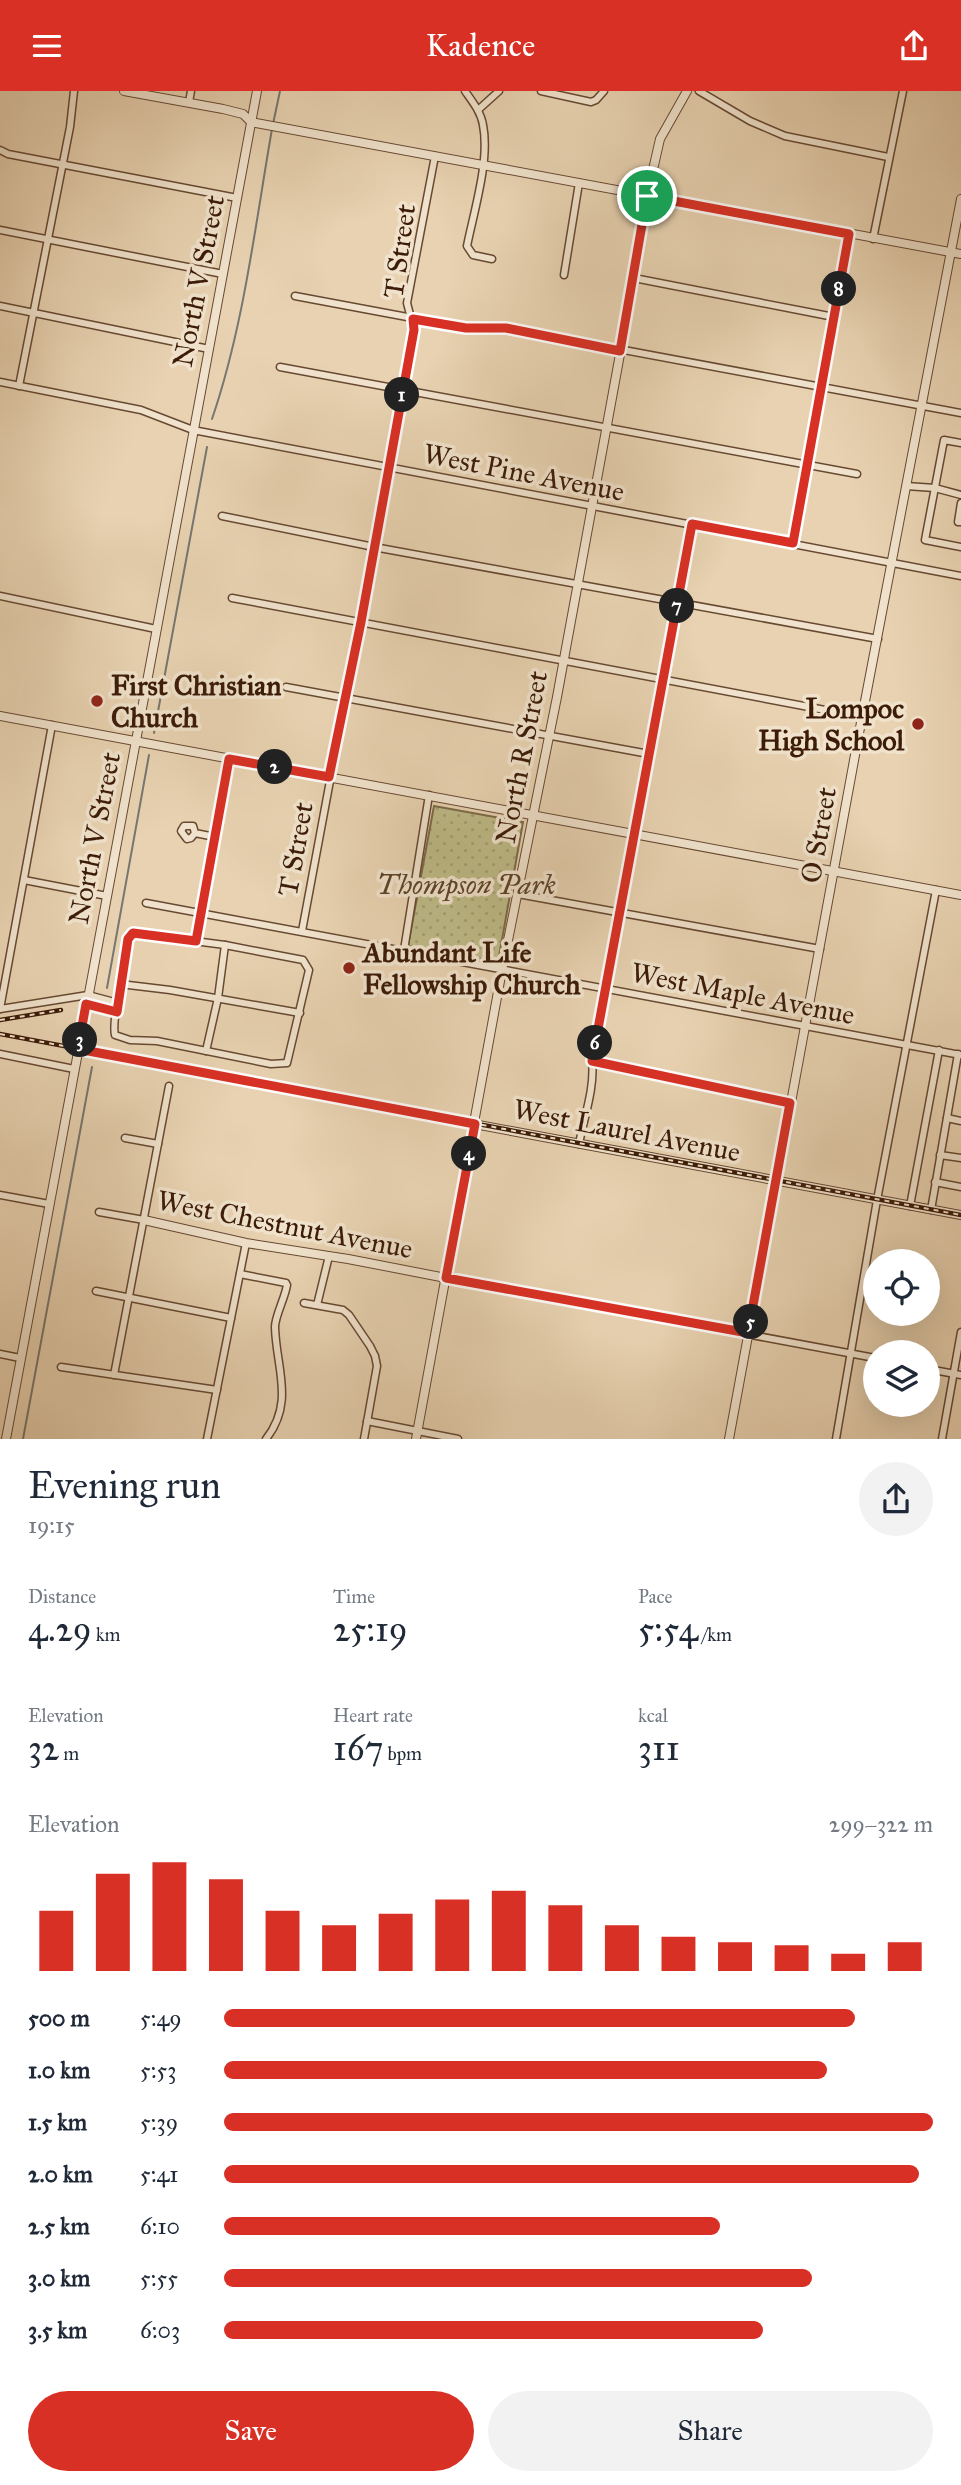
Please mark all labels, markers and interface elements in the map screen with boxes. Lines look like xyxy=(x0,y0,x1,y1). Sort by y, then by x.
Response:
text: Kadence xyxy=(426,26,535,65)
icon: menu xyxy=(28,27,66,65)
icon: share xyxy=(895,27,933,65)
pin xyxy=(617,166,677,226)
icon: arrive xyxy=(628,177,666,215)
street label: North V Street xyxy=(165,192,232,370)
street label: T Street xyxy=(376,202,423,300)
pin: 8 xyxy=(822,271,856,307)
text: 8 xyxy=(833,277,844,300)
pin: 1 xyxy=(384,377,420,413)
text: 1 xyxy=(398,383,405,406)
street label: West Pine Avenue xyxy=(420,436,627,509)
pin: 7 xyxy=(660,589,694,623)
text: 7 xyxy=(671,594,682,617)
place label: First Christian Church xyxy=(111,668,281,735)
street label: North R Street xyxy=(488,668,555,846)
place label: Lompoc High School xyxy=(758,691,904,758)
marker: First Christian Church xyxy=(89,693,105,709)
marker: Lompoc High School xyxy=(910,716,926,732)
street label: North V Street xyxy=(61,749,128,927)
pin: 2 xyxy=(258,749,292,785)
text: 2 xyxy=(270,755,279,778)
street label: O Street xyxy=(793,784,844,886)
street label: T Street xyxy=(270,799,321,899)
park label: Thompson Park xyxy=(376,867,556,902)
place label: Abundant Life Fellowship Church xyxy=(361,935,581,1002)
street label: West Maple Avenue xyxy=(628,955,858,1032)
marker: Abundant Life Fellowship Church xyxy=(341,960,357,976)
pin: 3 xyxy=(62,1023,98,1058)
pin: 6 xyxy=(578,1025,612,1061)
text: 3 xyxy=(76,1028,83,1051)
text: 6 xyxy=(590,1031,599,1054)
street label: West Laurel Avenue xyxy=(511,1091,743,1170)
pin: 4 xyxy=(452,1137,486,1171)
text: 4 xyxy=(463,1142,474,1165)
street label: West Chestnut Avenue xyxy=(154,1183,416,1266)
map controls xyxy=(863,1249,940,1417)
button: locate xyxy=(863,1249,940,1326)
pin: 5 xyxy=(734,1305,768,1339)
text: 5 xyxy=(746,1310,755,1333)
button: layers xyxy=(863,1340,940,1417)
text: Evening run xyxy=(28,1462,221,1508)
button: share xyxy=(859,1462,933,1536)
text: 19:15 xyxy=(28,1511,75,1539)
text: Distance xyxy=(28,1585,96,1608)
text: Time xyxy=(333,1585,375,1608)
text: Pace xyxy=(638,1585,672,1608)
text: 4.29 xyxy=(28,1608,92,1651)
text: 25:19 xyxy=(333,1608,407,1651)
text: 5:54 xyxy=(638,1608,698,1651)
text: km xyxy=(92,1623,121,1646)
text: /km xyxy=(698,1623,732,1646)
text: Elevation xyxy=(28,1704,103,1727)
text: Heart rate xyxy=(333,1704,413,1727)
text: kcal xyxy=(638,1704,668,1727)
text: 32 xyxy=(28,1727,59,1770)
text: 167 xyxy=(333,1727,383,1770)
text: 311 xyxy=(638,1727,680,1770)
text: m xyxy=(59,1742,79,1765)
text: bpm xyxy=(383,1742,422,1765)
text: Elevation xyxy=(28,1810,119,1838)
text: 299–322 m xyxy=(829,1810,933,1838)
text: 500 m xyxy=(28,2004,90,2032)
text: 5:49 xyxy=(140,2004,182,2032)
text: 1.0 km xyxy=(28,2056,90,2084)
text: 5:53 xyxy=(140,2056,176,2084)
text: 1.5 km xyxy=(28,2108,87,2136)
text: 5:39 xyxy=(140,2108,178,2136)
text: 2.0 km xyxy=(28,2160,93,2188)
text: 5:41 xyxy=(140,2160,178,2188)
text: 2.5 km xyxy=(28,2212,90,2240)
text: 6:10 xyxy=(140,2212,180,2240)
text: 3.0 km xyxy=(28,2264,90,2292)
text: 5:55 xyxy=(140,2264,178,2292)
text: 3.5 km xyxy=(28,2316,87,2344)
text: 6:03 xyxy=(140,2316,180,2344)
button: Save xyxy=(28,2391,474,2471)
button: Share xyxy=(488,2391,933,2471)

